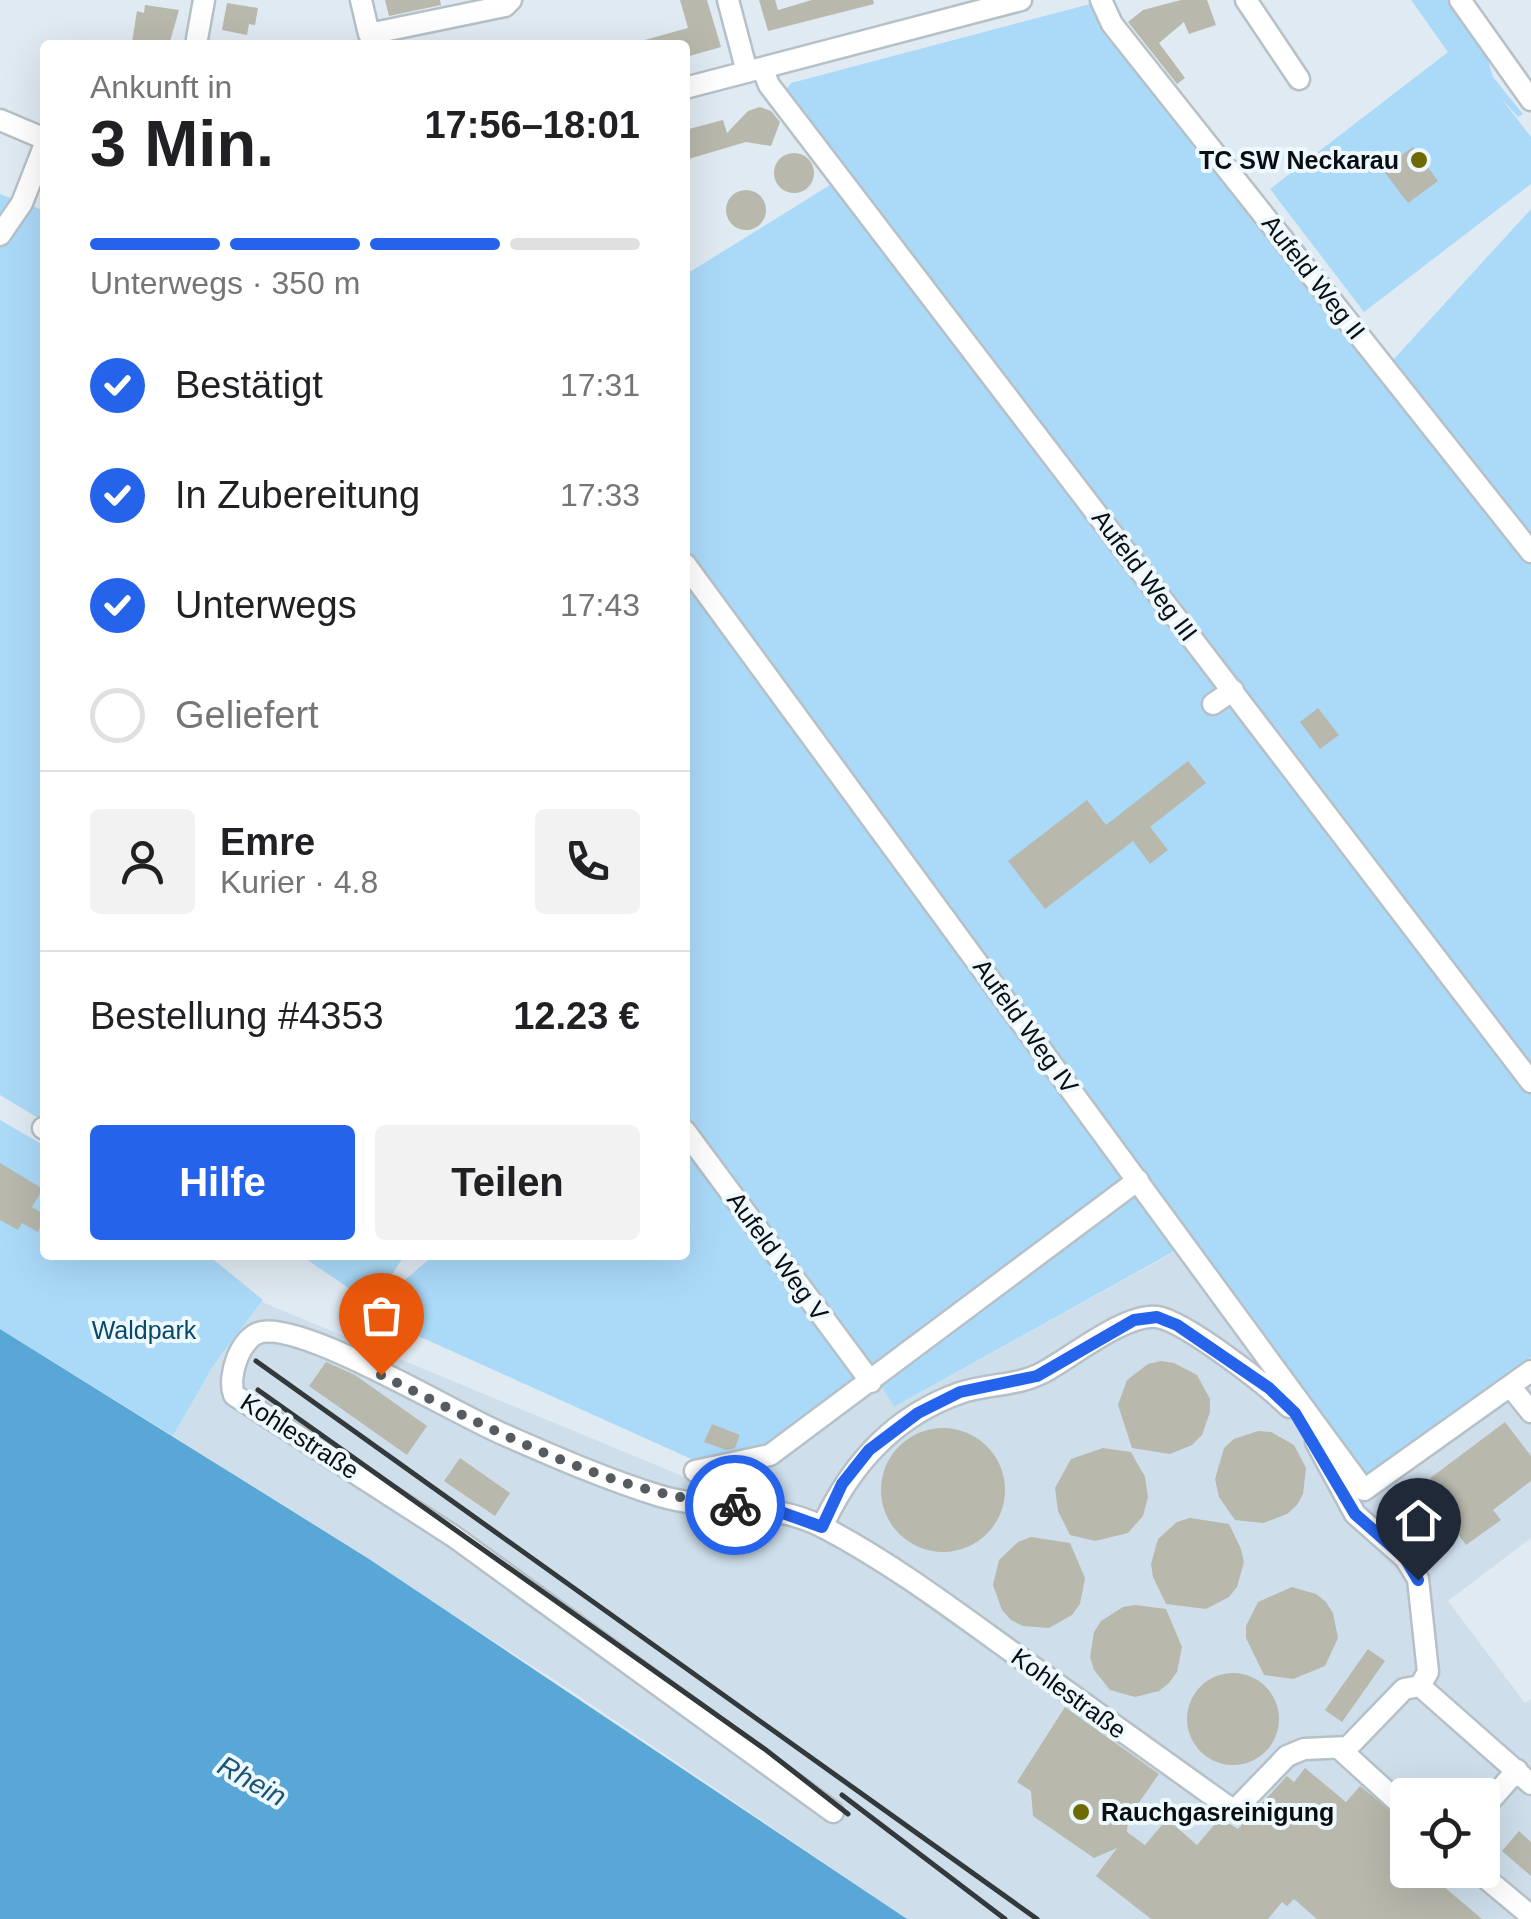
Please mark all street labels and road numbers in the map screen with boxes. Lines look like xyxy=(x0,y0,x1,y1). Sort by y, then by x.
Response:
street label: Aufeld Weg II xyxy=(1257,209,1371,345)
street label: Aufeld Weg III xyxy=(1087,504,1203,646)
street label: Aufeld Weg IV xyxy=(968,953,1084,1099)
street label: Aufeld Weg V xyxy=(722,1186,834,1326)
street label: Kohlestraße xyxy=(236,1388,364,1484)
street label: Kohlestraße xyxy=(1006,1642,1132,1744)

